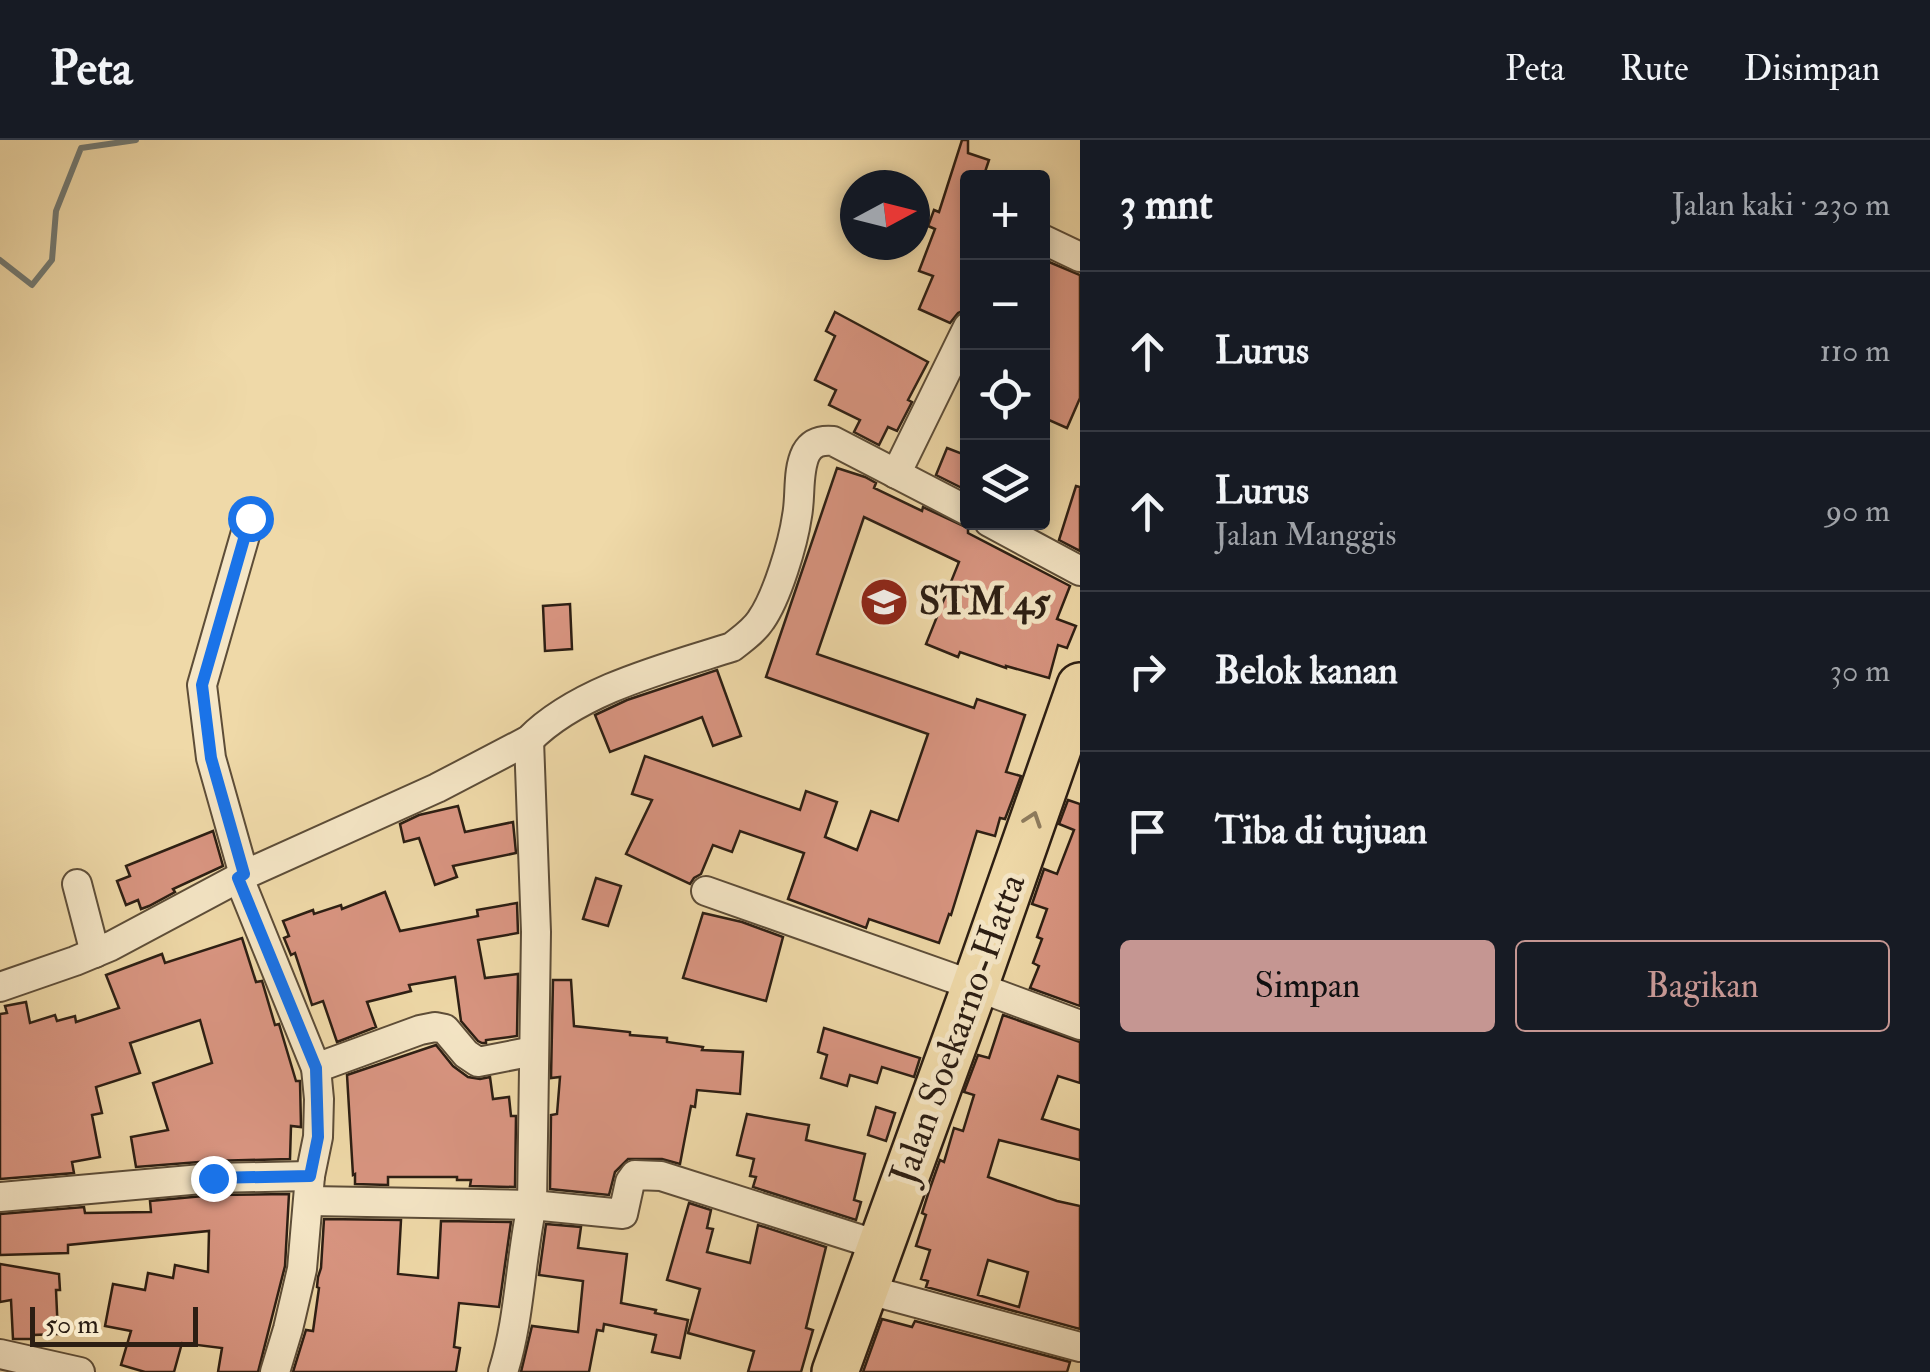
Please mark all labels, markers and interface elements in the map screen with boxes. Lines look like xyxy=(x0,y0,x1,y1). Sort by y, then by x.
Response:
text: Peta xyxy=(50,39,132,99)
text: Peta xyxy=(1505,47,1565,91)
text: Rute xyxy=(1620,47,1689,91)
text: Disimpan xyxy=(1744,47,1880,91)
north arrow xyxy=(840,170,930,260)
map controls xyxy=(960,170,1050,530)
button: + xyxy=(960,170,1050,260)
text: 3 mnt xyxy=(1120,179,1213,231)
text: Jalan kaki · 230 m xyxy=(1672,185,1890,225)
button: − xyxy=(960,260,1050,350)
icon: ahead xyxy=(1120,324,1175,379)
text: Lurus xyxy=(1215,327,1309,375)
text: 110 m xyxy=(1819,331,1890,371)
button: locate xyxy=(960,350,1050,440)
button: layers xyxy=(960,440,1050,530)
text: Lurus xyxy=(1215,467,1309,515)
icon: ahead xyxy=(1120,484,1175,539)
text: 90 m xyxy=(1826,491,1890,531)
route start xyxy=(228,496,274,542)
text: Jalan Manggis xyxy=(1215,515,1396,555)
school or university icon: STM 45 xyxy=(858,576,910,628)
place label: STM 45 xyxy=(919,578,1052,626)
icon: right xyxy=(1120,644,1175,699)
text: Belok kanan xyxy=(1215,647,1398,695)
text: 30 m xyxy=(1830,651,1890,691)
icon: arrive xyxy=(1120,804,1175,859)
text: Tiba di tujuan xyxy=(1215,807,1427,855)
one-way arrow xyxy=(1021,811,1042,828)
street label: Jalan Soekarno-Hatta xyxy=(879,867,1037,1192)
button: Simpan xyxy=(1120,940,1495,1032)
button: Bagikan xyxy=(1515,940,1890,1032)
route end xyxy=(191,1156,237,1202)
scale bar xyxy=(30,1302,198,1346)
text: 50 m xyxy=(45,1307,99,1342)

